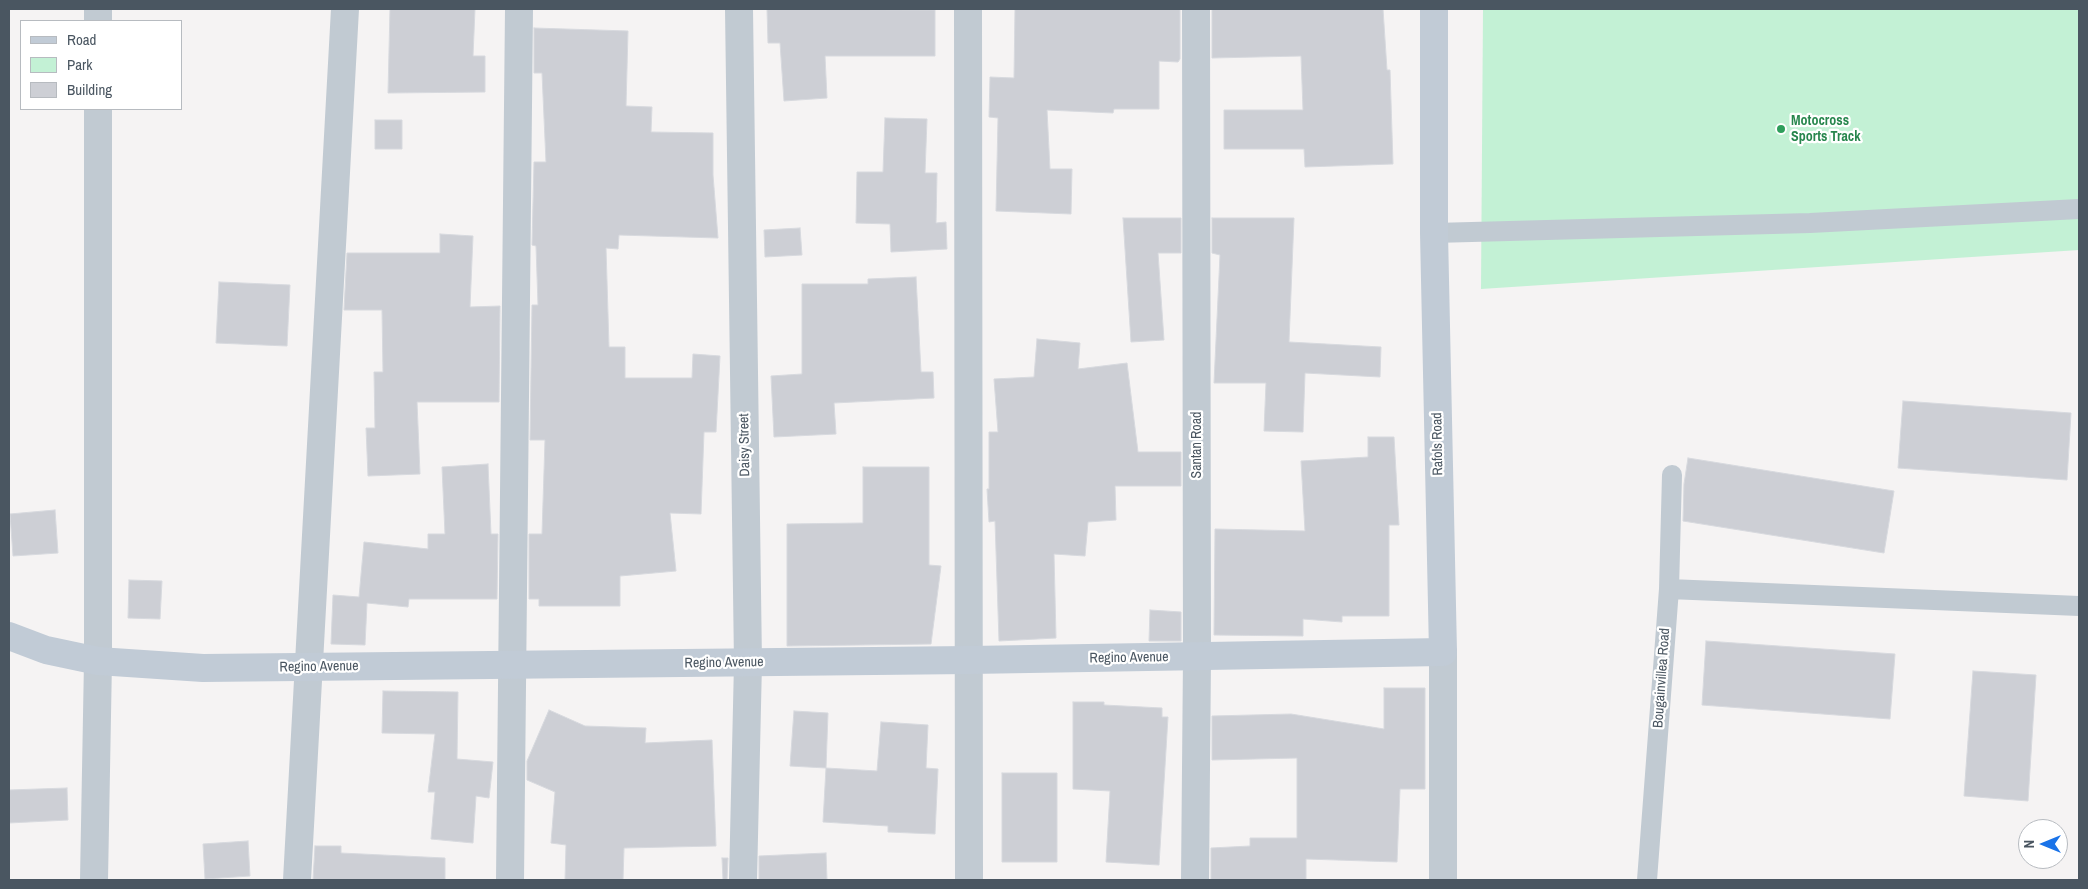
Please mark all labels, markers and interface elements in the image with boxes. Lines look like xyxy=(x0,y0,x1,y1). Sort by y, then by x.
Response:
legend xyxy=(20,20,182,110)
text: Road xyxy=(67,29,96,50)
text: Park xyxy=(67,54,92,75)
text: Building xyxy=(67,79,112,100)
place label: Motocross Sports Track xyxy=(1791,113,1861,146)
marker: Motocross Sports Track xyxy=(1775,123,1787,135)
street label: Santan Road xyxy=(1189,411,1205,479)
street label: Rafols Road xyxy=(1429,412,1447,476)
street label: Daisy Street xyxy=(736,413,754,477)
street label: Bougainvillea Road xyxy=(1650,627,1674,729)
street label: Regino Avenue xyxy=(1089,649,1169,667)
street label: Regino Avenue xyxy=(684,654,764,672)
street label: Regino Avenue xyxy=(279,658,359,676)
north arrow xyxy=(2018,819,2068,869)
text: N xyxy=(2020,840,2038,848)

